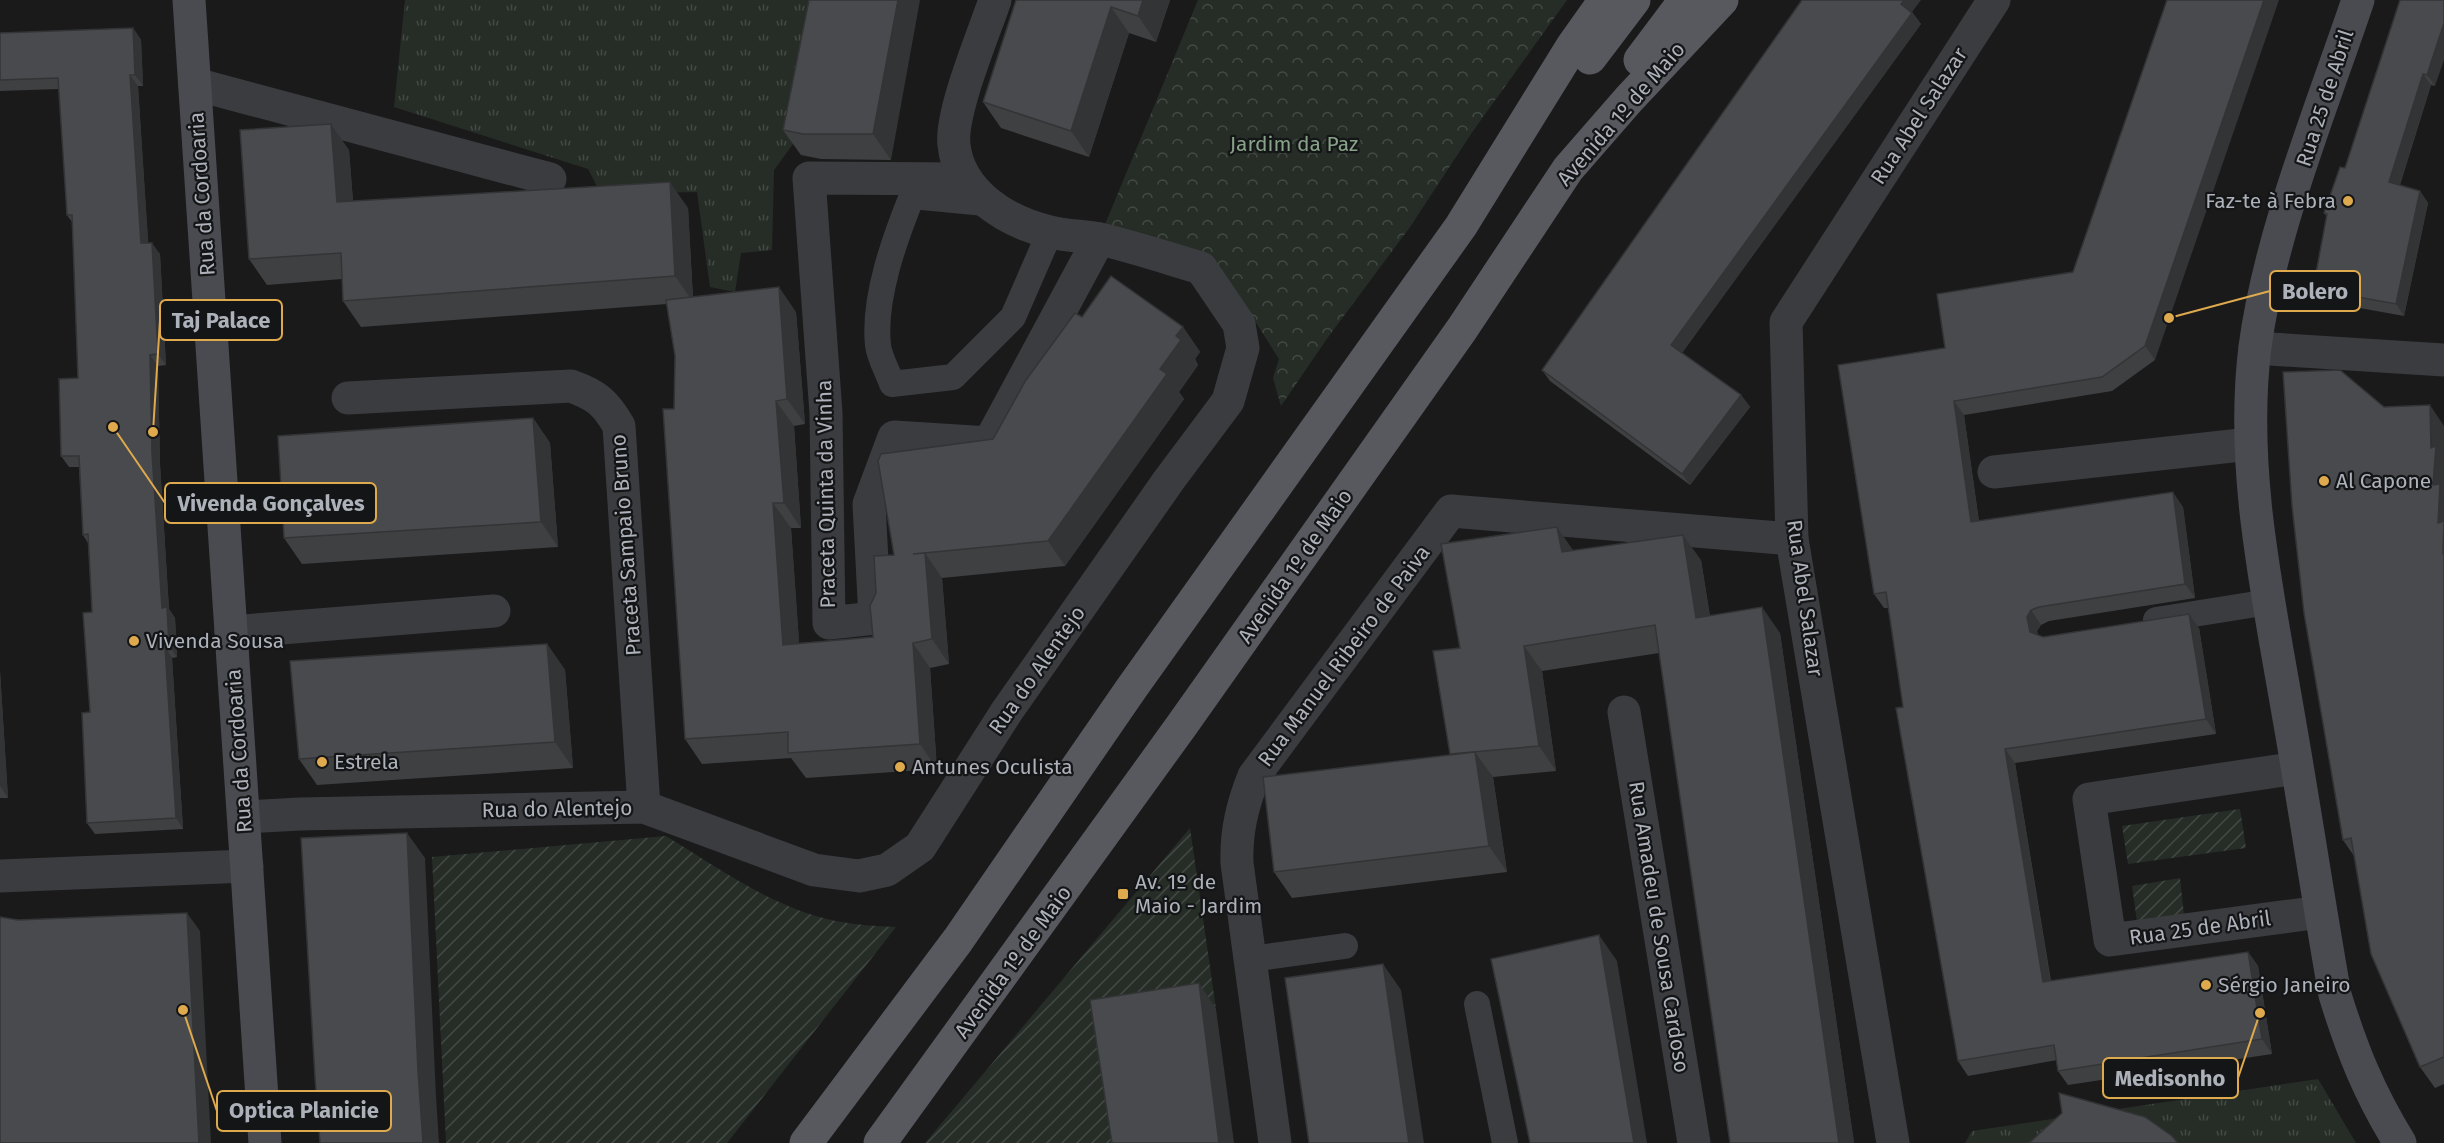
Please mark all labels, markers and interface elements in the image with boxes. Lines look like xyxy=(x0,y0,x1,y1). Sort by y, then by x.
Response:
street label: Rua 25 de Abril xyxy=(2291,26,2359,170)
street label: Avenida 1º de Maio xyxy=(1551,37,1691,191)
street label: Rua Abel Salazar xyxy=(1865,43,1973,189)
street label: Rua da Cordoaria xyxy=(183,111,221,277)
park label: Jardim da Paz xyxy=(1230,131,1358,157)
place label: Faz-te à Febra xyxy=(2205,188,2336,214)
marker: Faz-te à Febra xyxy=(2341,194,2355,208)
callout: Bolero xyxy=(2270,271,2360,311)
text: Bolero xyxy=(2282,278,2348,305)
callout: Taj Palace xyxy=(160,300,282,340)
text: Taj Palace xyxy=(172,307,270,334)
street label: Praceta Quinta da Vinha xyxy=(811,379,841,609)
street label: Praceta Sampaio Bruno xyxy=(605,433,647,657)
place label: Al Capone xyxy=(2336,468,2431,494)
marker: Al Capone xyxy=(2317,474,2331,488)
callout: Vivenda Gonçalves xyxy=(165,483,376,523)
street label: Avenida 1º de Maio xyxy=(1232,484,1358,648)
text: Vivenda Gonçalves xyxy=(176,490,365,517)
street label: Rua Abel Salazar xyxy=(1781,518,1829,678)
street label: Rua Manuel Ribeiro de Paiva xyxy=(1252,540,1436,772)
street label: Rua do Alentejo xyxy=(983,601,1091,739)
place label: Vivenda Sousa xyxy=(146,628,284,654)
marker: Vivenda Sousa xyxy=(127,634,141,648)
street label: Rua da Cordoaria xyxy=(220,668,258,834)
place label: Estrela xyxy=(334,749,399,775)
place label: Antunes Oculista xyxy=(912,754,1073,780)
marker: Estrela xyxy=(315,755,329,769)
marker: Antunes Oculista xyxy=(893,760,907,774)
street label: Rua Amadeu de Sousa Cardoso xyxy=(1623,779,1695,1075)
street label: Rua do Alentejo xyxy=(481,795,633,823)
place label: Av. 1º de Maio - Jardim xyxy=(1135,869,1262,919)
street label: Avenida 1º de Maio xyxy=(949,881,1077,1043)
marker: Av. 1º de Maio - Jardim xyxy=(1116,887,1130,901)
street label: Rua 25 de Abril xyxy=(2128,905,2272,951)
place label: Sérgio Janeiro xyxy=(2218,972,2351,998)
marker: Sérgio Janeiro xyxy=(2199,978,2213,992)
callout: Medisonho xyxy=(2103,1058,2238,1098)
text: Medisonho xyxy=(2115,1065,2225,1092)
callout: Optica Planicie xyxy=(217,1091,391,1131)
text: Optica Planicie xyxy=(229,1097,379,1124)

